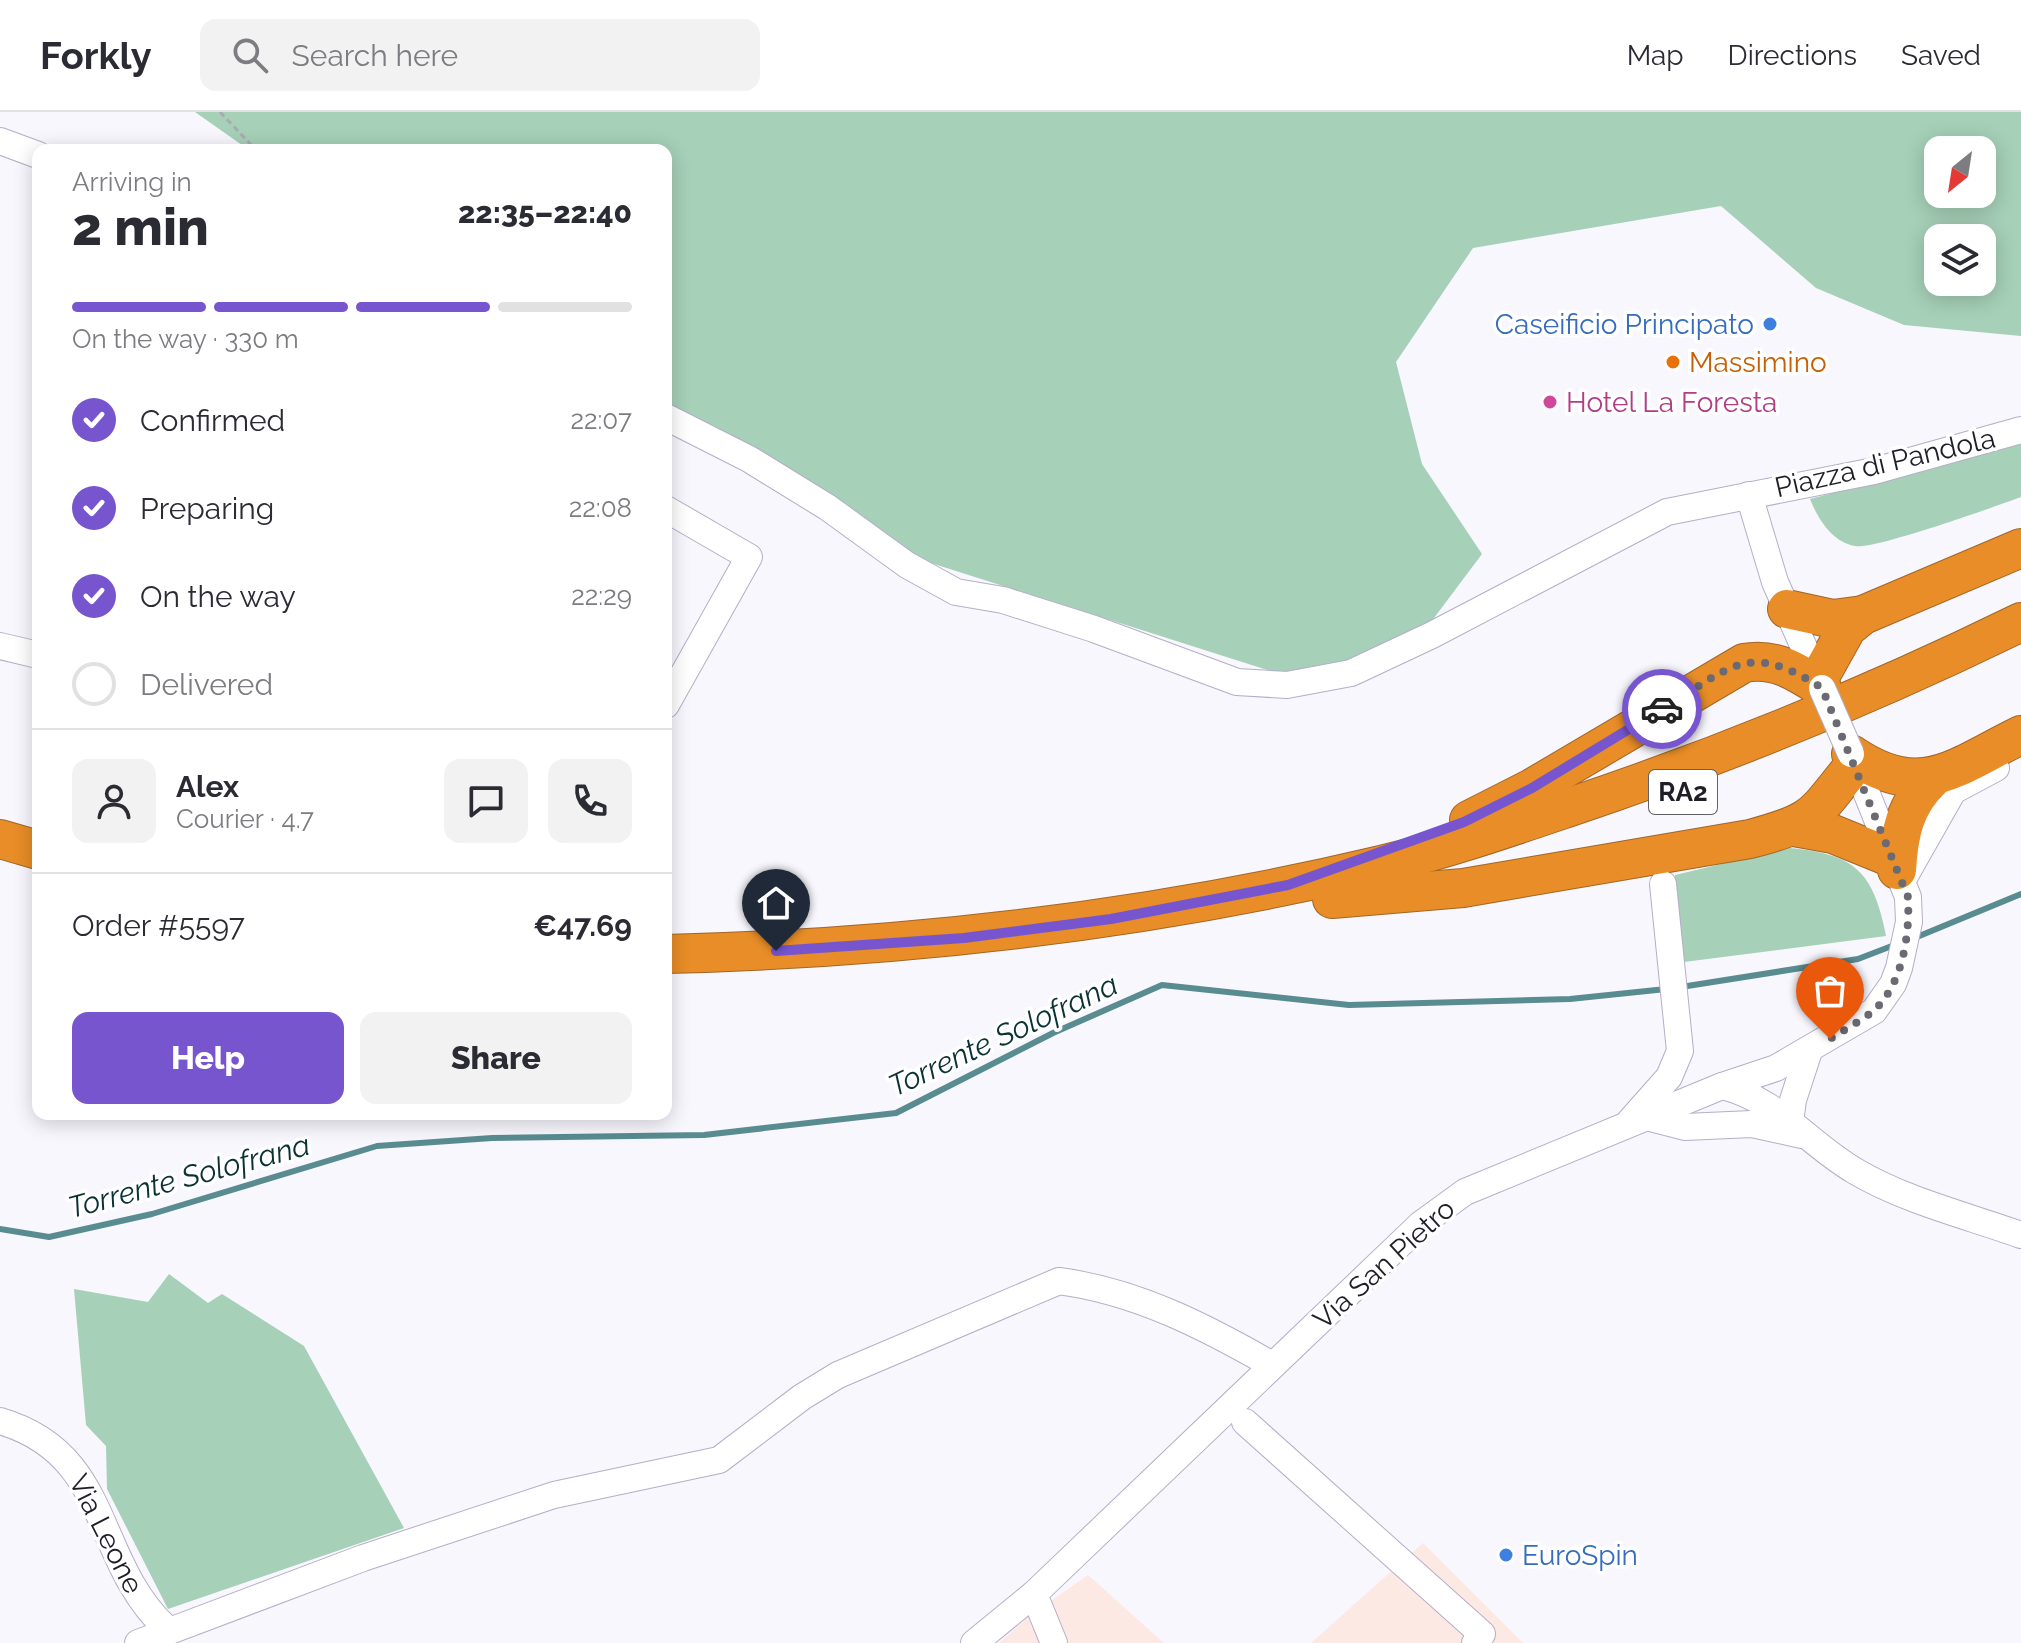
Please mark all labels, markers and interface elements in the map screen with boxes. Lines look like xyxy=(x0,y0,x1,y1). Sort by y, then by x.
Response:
search box xyxy=(200,19,760,91)
text: Forkly xyxy=(40,33,152,78)
icon: search xyxy=(228,33,272,77)
text: Search here xyxy=(292,38,458,73)
text: Map xyxy=(1627,39,1684,72)
text: Directions xyxy=(1728,39,1857,72)
text: Saved xyxy=(1901,39,1981,72)
north arrow xyxy=(1924,136,1996,208)
map controls xyxy=(1924,136,1996,296)
text: Arriving in xyxy=(72,167,192,197)
text: 22:35–22:40 xyxy=(458,195,632,230)
text: 2 min xyxy=(72,196,209,257)
button: layers xyxy=(1924,224,1996,296)
place label: Caseificio Principato xyxy=(1495,308,1754,341)
marker: Caseificio Principato xyxy=(1761,315,1779,333)
text: On the way · 330 m xyxy=(72,324,299,354)
place label: Massimino xyxy=(1689,346,1827,379)
marker: Massimino xyxy=(1664,353,1682,371)
place label: Hotel La Foresta xyxy=(1566,386,1777,419)
marker: Hotel La Foresta xyxy=(1541,393,1559,411)
icon: check xyxy=(72,398,116,442)
text: Confirmed xyxy=(140,403,285,438)
text: 22:07 xyxy=(570,405,632,435)
street label: Piazza di Pandola xyxy=(1772,422,1998,504)
icon: check xyxy=(72,486,116,530)
text: Preparing xyxy=(140,491,274,526)
text: 22:08 xyxy=(569,493,632,523)
icon: check xyxy=(72,574,116,618)
text: On the way xyxy=(140,579,296,614)
text: 22:29 xyxy=(571,581,632,611)
text: Delivered xyxy=(140,667,273,702)
courier xyxy=(1622,669,1702,749)
icon: car xyxy=(1640,687,1684,731)
button: person xyxy=(72,759,156,843)
button: chat xyxy=(444,759,528,843)
button: phone xyxy=(548,759,632,843)
text: Alex xyxy=(176,769,239,804)
road number: RA2 xyxy=(1649,770,1717,814)
text: Courier · 4.7 xyxy=(176,804,314,834)
pin xyxy=(742,869,810,951)
icon: home xyxy=(754,881,798,925)
text: Order #5597 xyxy=(72,908,245,943)
text: €47.69 xyxy=(533,908,632,943)
pin xyxy=(1796,957,1864,1039)
water label: Torrente Solofrana xyxy=(883,967,1123,1103)
icon: bag xyxy=(1808,969,1852,1013)
button: Help xyxy=(72,1012,344,1104)
button: Share xyxy=(360,1012,632,1104)
water label: Torrente Solofrana xyxy=(64,1127,314,1225)
street label: Via San Pietro xyxy=(1307,1192,1461,1336)
street label: Via Leone xyxy=(62,1469,150,1599)
place label: EuroSpin xyxy=(1522,1539,1638,1572)
marker: EuroSpin xyxy=(1497,1546,1515,1564)

